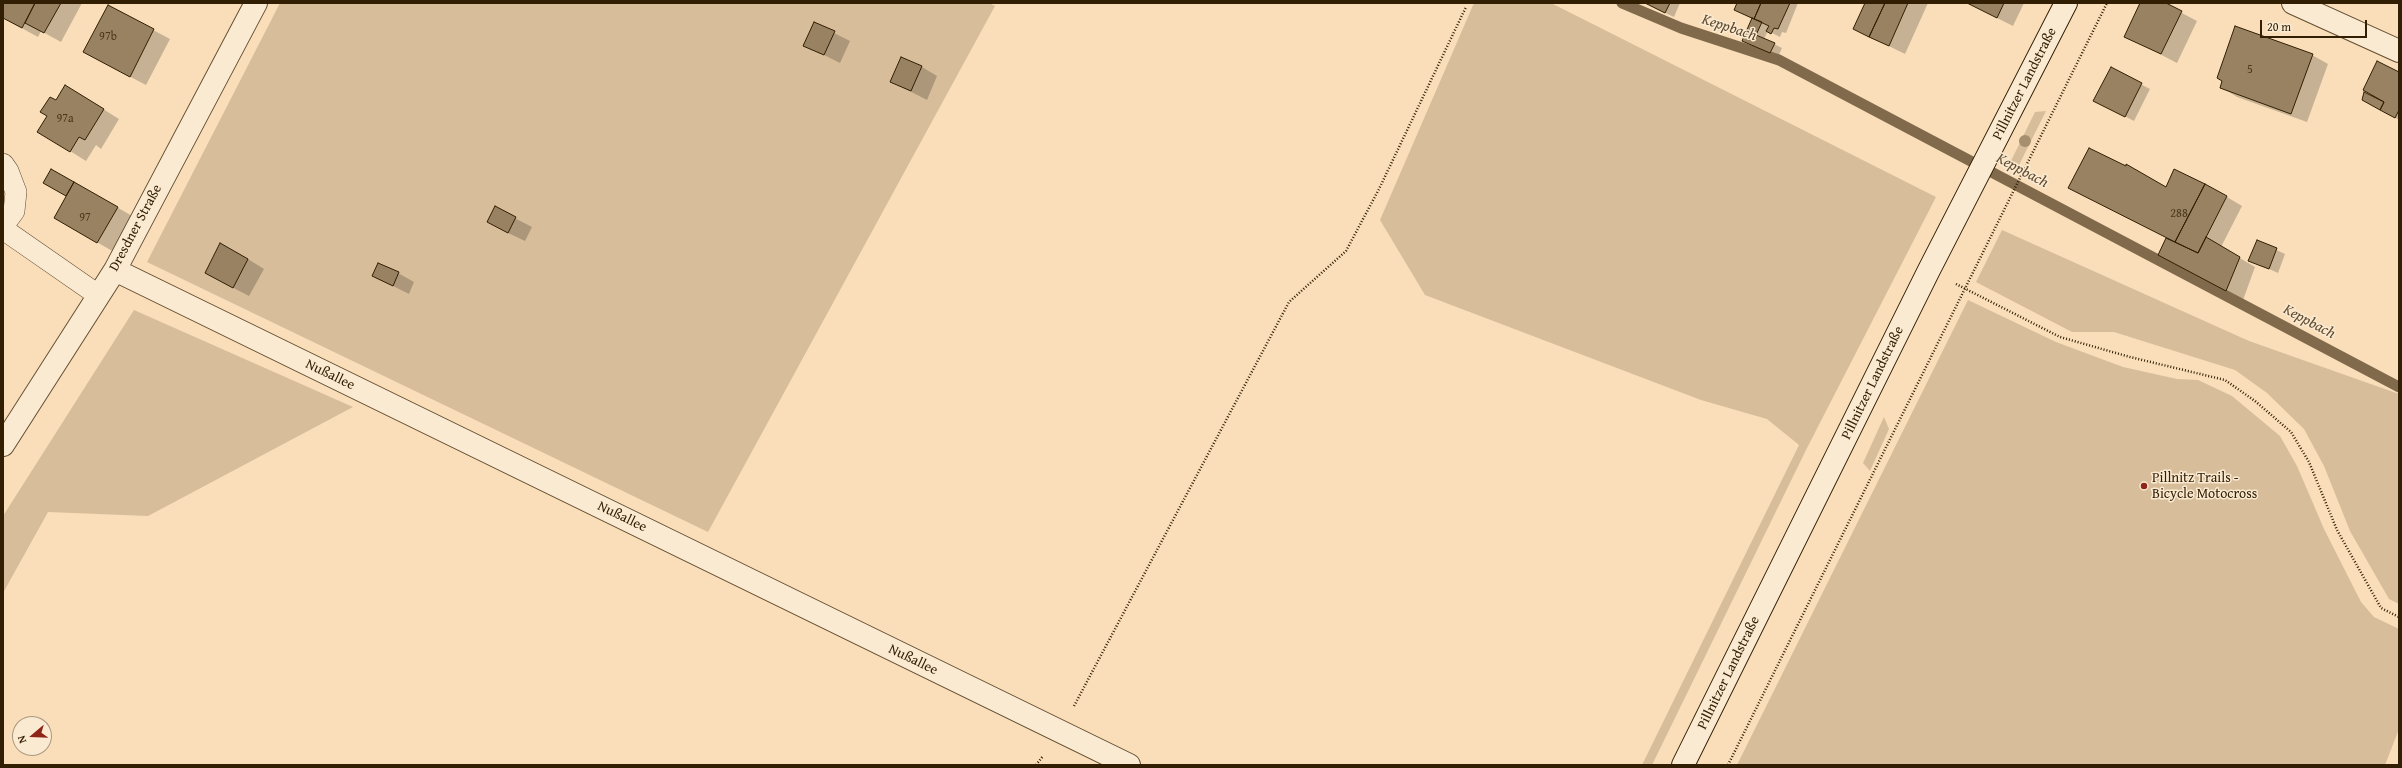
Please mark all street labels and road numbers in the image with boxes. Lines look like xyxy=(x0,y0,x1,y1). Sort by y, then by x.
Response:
street label: Pillnitzer Landstraße xyxy=(1989,25,2061,143)
street label: Dresdner Straße xyxy=(106,182,166,274)
street label: Pillnitzer Landstraße xyxy=(1838,324,1908,442)
street label: Nußallee xyxy=(303,356,357,394)
street label: Nußallee xyxy=(595,498,649,536)
street label: Pillnitzer Landstraße xyxy=(1694,614,1764,732)
street label: Nußallee xyxy=(886,641,940,679)

